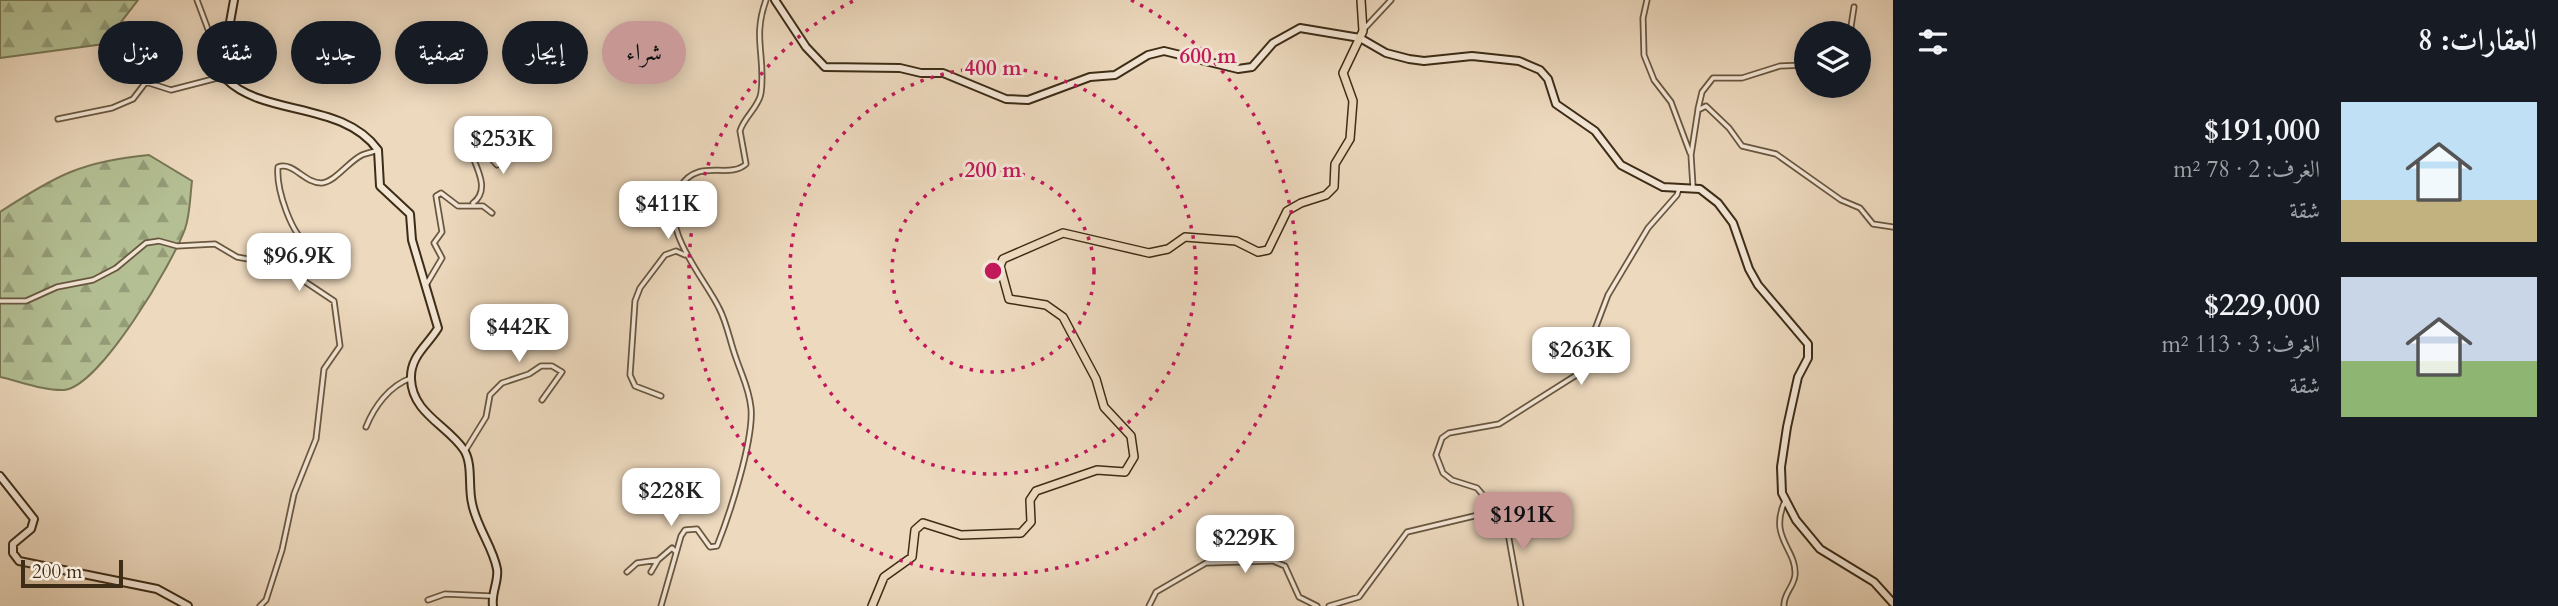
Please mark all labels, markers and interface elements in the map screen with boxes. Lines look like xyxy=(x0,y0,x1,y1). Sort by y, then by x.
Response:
text: العقارات: 8 xyxy=(2418,20,2537,61)
chip: منزل xyxy=(98,21,183,84)
chip: شقة xyxy=(197,21,277,84)
chip: جديد xyxy=(291,21,381,84)
chip: تصفية xyxy=(395,21,488,84)
chip: إيجار xyxy=(502,21,588,84)
chip: شراء xyxy=(602,21,686,84)
map controls xyxy=(1794,21,1871,98)
button: layers xyxy=(1794,21,1871,98)
icon: filters xyxy=(1914,23,1952,61)
text: 600 m xyxy=(1179,42,1237,71)
text: 400 m xyxy=(964,54,1022,83)
text: $191,000 xyxy=(2204,110,2320,151)
pin: $253K xyxy=(454,116,552,176)
text: $253K xyxy=(470,123,536,154)
icon: home xyxy=(2397,130,2481,214)
text: الغرف: 2 · 78 m² xyxy=(2173,154,2320,185)
text: 200 m xyxy=(964,156,1022,185)
pin: $411K xyxy=(619,182,717,241)
text: $411K xyxy=(635,188,701,219)
text: شقة xyxy=(2290,195,2320,226)
pin: $96.9K xyxy=(242,233,356,293)
text: $96.9K xyxy=(263,240,335,271)
centre of rings xyxy=(981,259,1005,283)
text: $229,000 xyxy=(2204,285,2320,326)
pin: $442K xyxy=(470,304,568,364)
icon: home xyxy=(2397,305,2481,389)
text: $442K xyxy=(486,311,552,342)
pin: $263K xyxy=(1532,328,1630,387)
text: الغرف: 3 · 113 m² xyxy=(2161,329,2320,360)
text: $263K xyxy=(1548,334,1614,365)
text: شقة xyxy=(2290,370,2320,401)
pin: $228K xyxy=(622,468,720,528)
text: $228K xyxy=(638,475,704,506)
pin: $191K xyxy=(1474,492,1572,552)
text: $191K xyxy=(1490,499,1556,530)
pin: $229K xyxy=(1196,516,1294,575)
text: $229K xyxy=(1212,522,1278,553)
scale bar xyxy=(21,557,122,589)
text: 200 m xyxy=(32,559,82,585)

